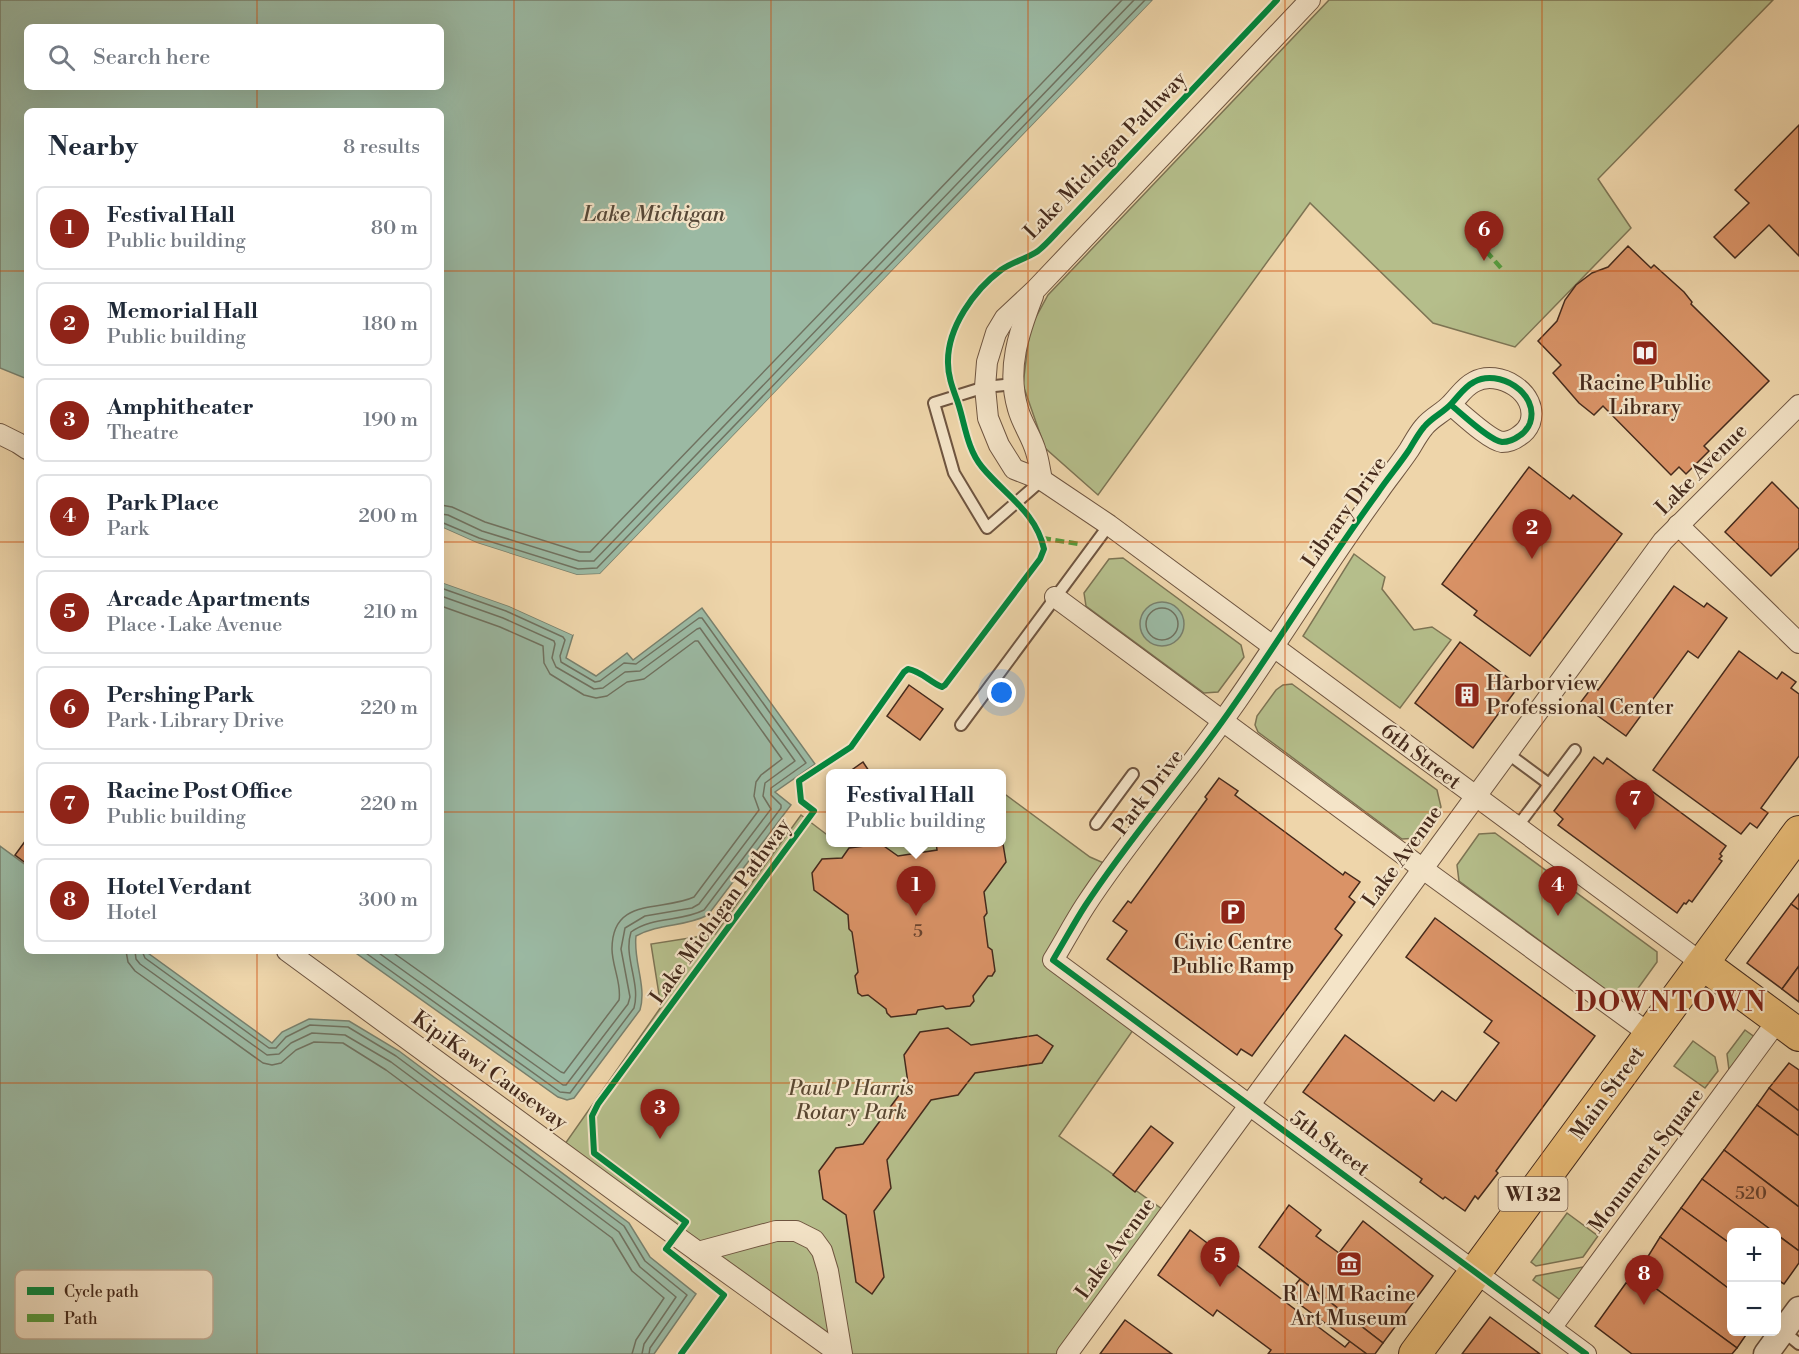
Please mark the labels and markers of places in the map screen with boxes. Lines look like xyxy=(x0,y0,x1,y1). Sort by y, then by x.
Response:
pin: 6 xyxy=(1464,212,1504,261)
library icon: Racine Public Library xyxy=(1630,338,1660,368)
place label: Racine Public Library xyxy=(1579,371,1711,421)
pin: 2 xyxy=(1512,510,1552,559)
place label: Harborview Professional Center xyxy=(1486,671,1674,721)
building icon: Harborview Professional Center xyxy=(1452,680,1482,710)
pin: 7 xyxy=(1616,780,1654,830)
pin: 1 xyxy=(896,866,936,916)
pin: 4 xyxy=(1538,866,1578,916)
parking icon: Civic Centre Public Ramp xyxy=(1218,897,1248,927)
place label: Civic Centre Public Ramp xyxy=(1172,930,1294,980)
pin: 3 xyxy=(640,1090,680,1139)
pin: 5 xyxy=(1200,1238,1240,1287)
museum icon: R|A|M Racine Art Museum xyxy=(1334,1249,1364,1279)
pin: 8 xyxy=(1624,1256,1664,1305)
place label: R|A|M Racine Art Museum xyxy=(1282,1282,1416,1332)

